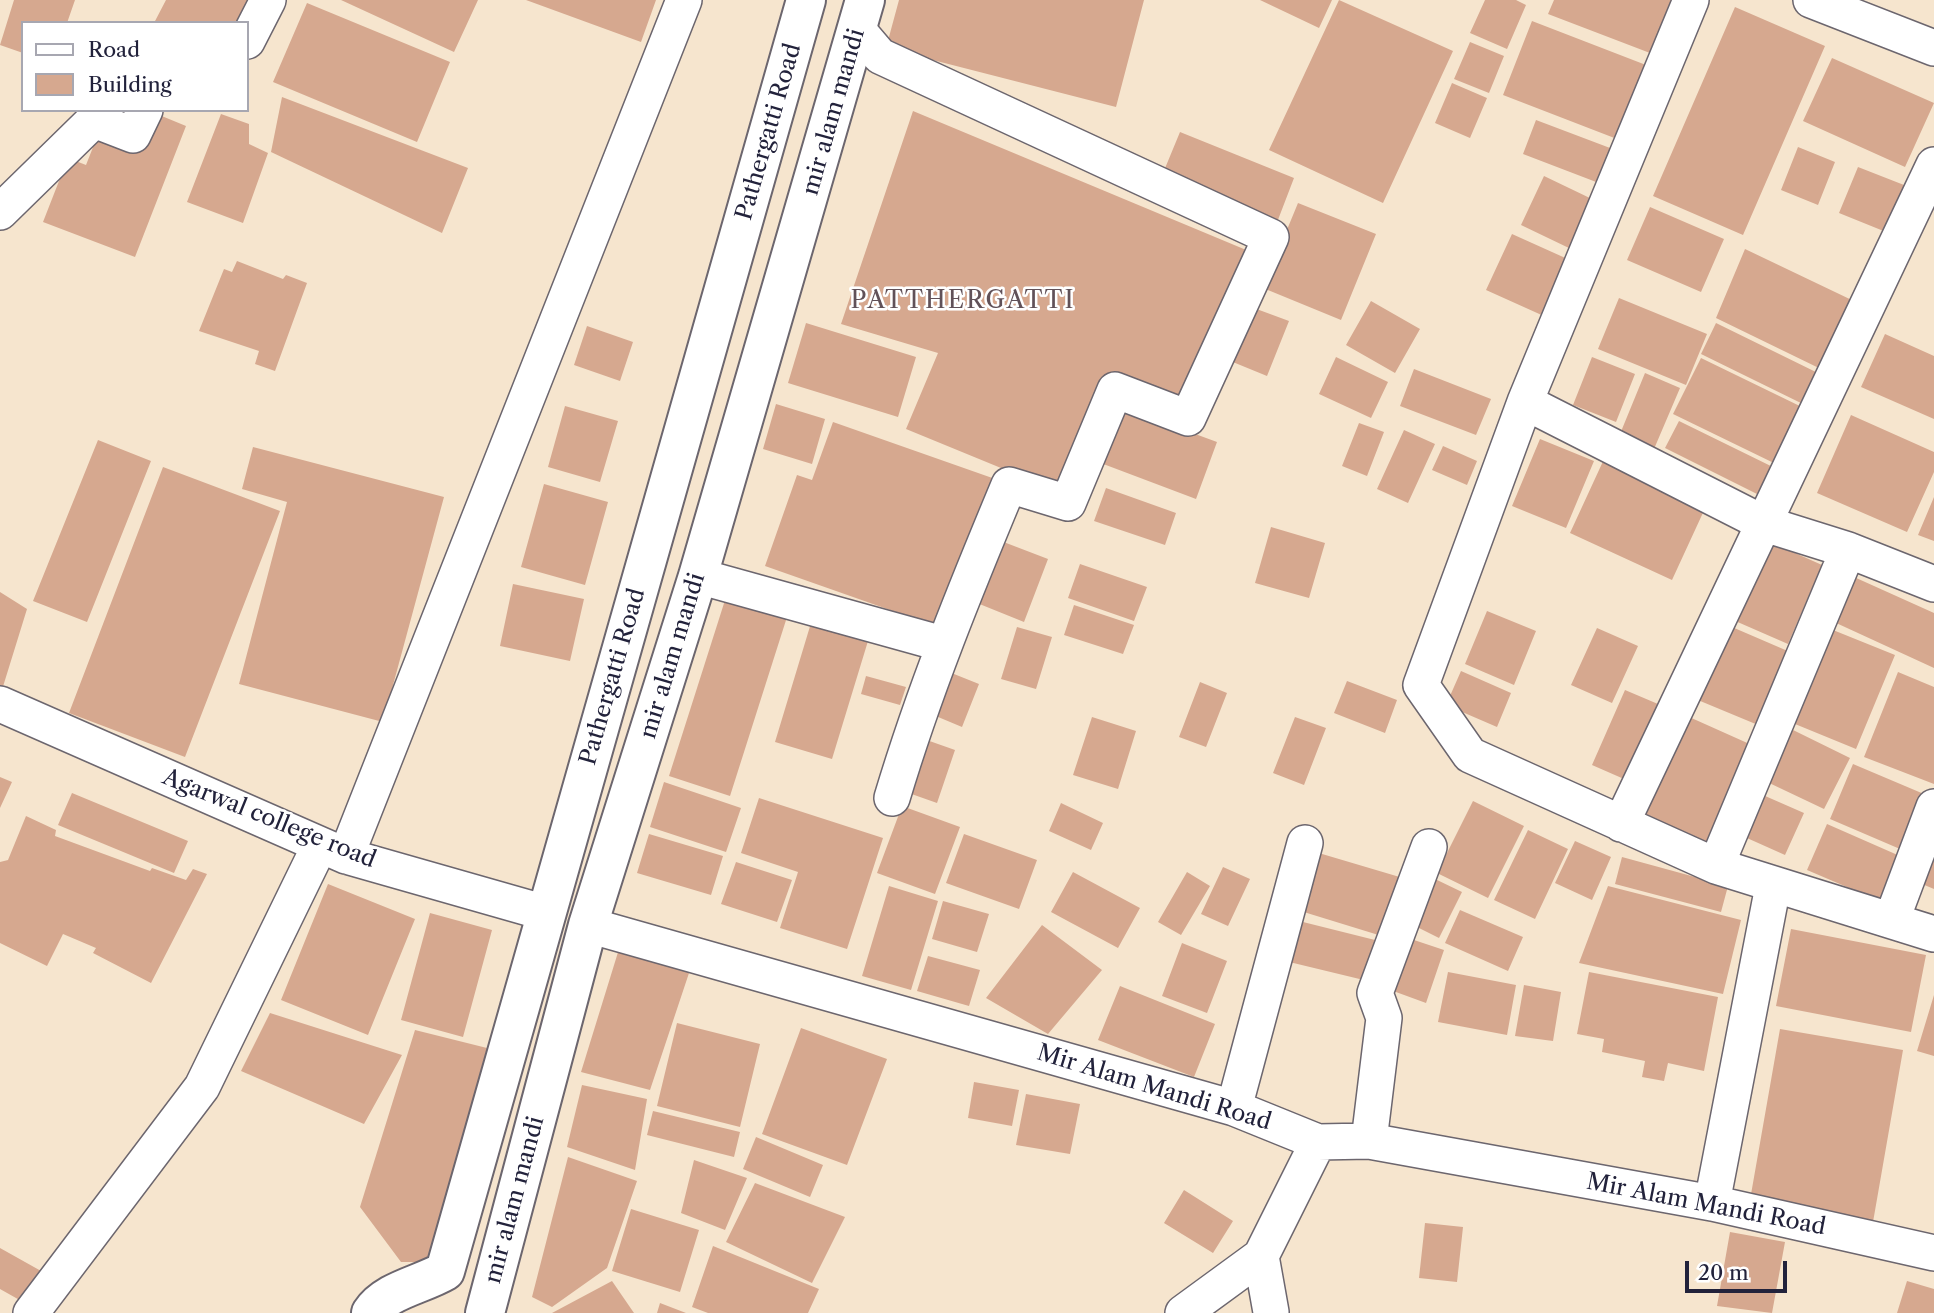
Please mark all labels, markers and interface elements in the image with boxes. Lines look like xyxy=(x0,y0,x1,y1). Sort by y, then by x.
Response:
legend xyxy=(21,21,248,112)
street label: mir alam mandi xyxy=(797,26,871,198)
text: Road xyxy=(88,37,140,62)
street label: Pathergatti Road xyxy=(731,41,807,223)
text: Building xyxy=(88,72,172,97)
district label: PATTHERGATTI xyxy=(852,287,1074,315)
street label: mir alam mandi xyxy=(635,570,711,742)
street label: Pathergatti Road xyxy=(575,586,651,768)
street label: Agarwal college road xyxy=(158,764,380,874)
street label: Mir Alam Mandi Road xyxy=(1034,1039,1274,1137)
street label: mir alam mandi xyxy=(479,1113,551,1287)
street label: Mir Alam Mandi Road xyxy=(1584,1168,1828,1242)
scale bar xyxy=(1689,1246,1790,1290)
text: 20 m xyxy=(1698,1260,1749,1285)

